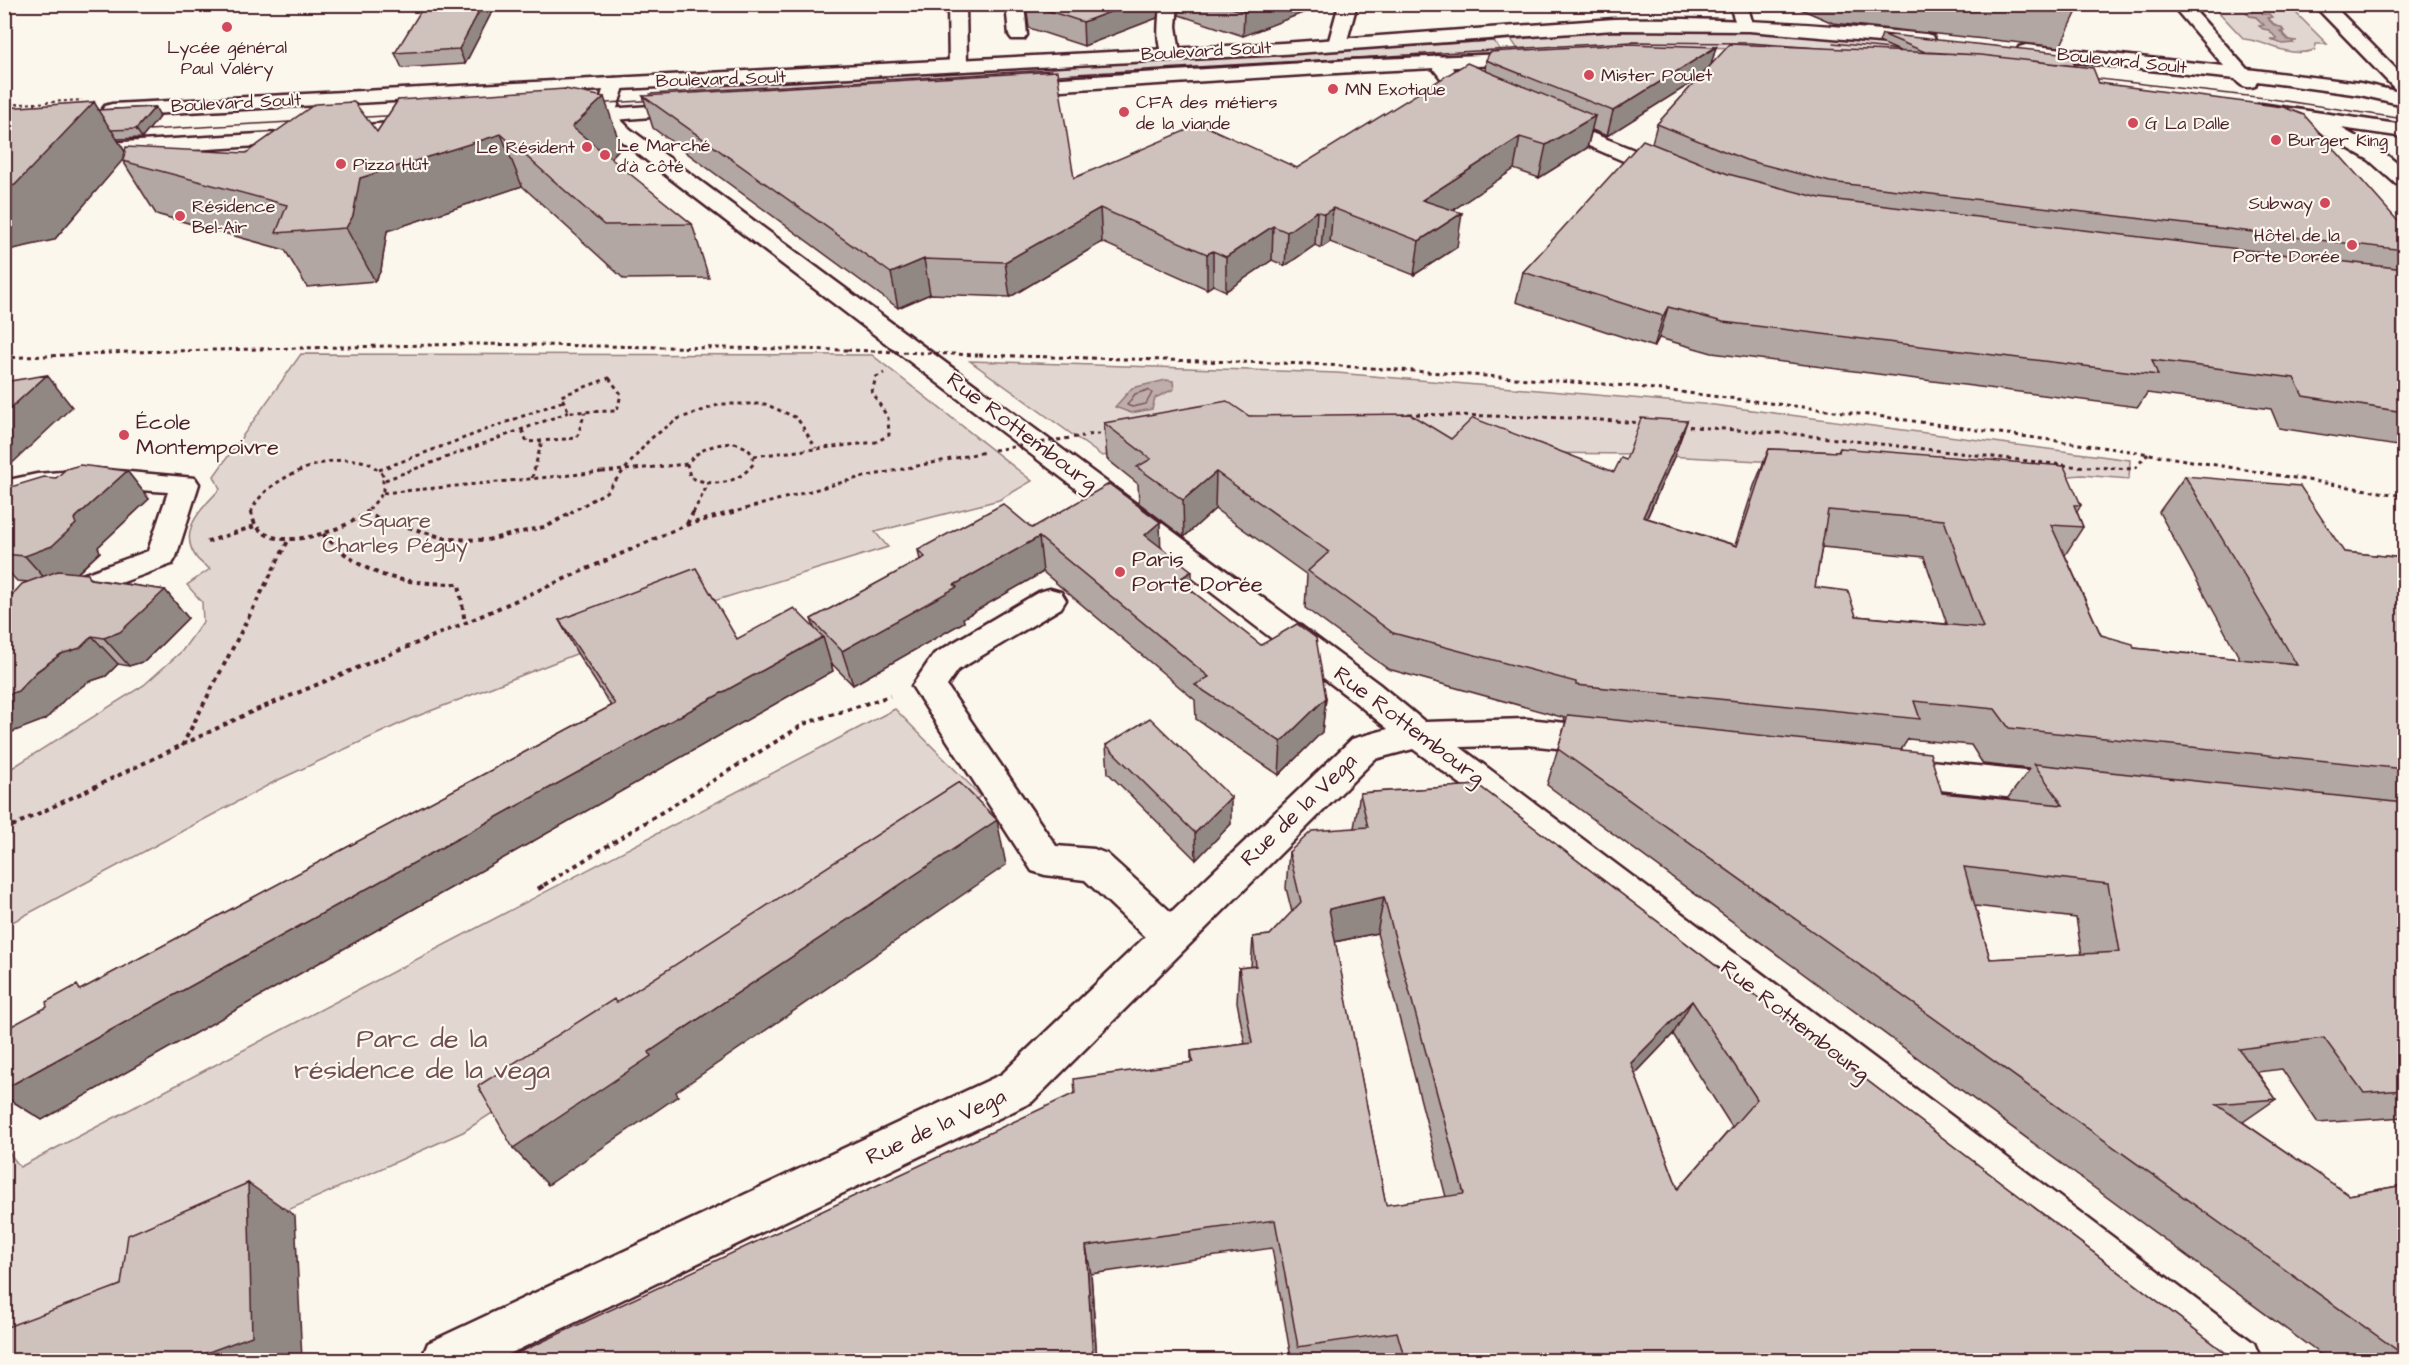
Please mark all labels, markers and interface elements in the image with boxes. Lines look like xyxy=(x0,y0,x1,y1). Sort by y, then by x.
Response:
marker: Lycée général Paul Valéry xyxy=(220,20,234,34)
place label: Lycée général Paul Valéry xyxy=(167,35,287,82)
street label: Boulevard Soult xyxy=(1140,35,1272,67)
street label: Boulevard Soult xyxy=(2056,42,2189,80)
place label: Mister Poulet xyxy=(1601,63,1713,88)
street label: Boulevard Soult xyxy=(655,64,787,94)
marker: Mister Poulet xyxy=(1582,68,1596,82)
place label: MN Exotique xyxy=(1345,77,1446,102)
marker: MN Exotique xyxy=(1326,82,1340,96)
street label: Boulevard Soult xyxy=(170,87,302,119)
place label: CFA des métiers de la viande xyxy=(1136,90,1278,136)
marker: CFA des métiers de la viande xyxy=(1117,105,1131,119)
place label: G La Dalle xyxy=(2145,111,2230,136)
marker: G La Dalle xyxy=(2126,116,2140,130)
place label: Burger King xyxy=(2288,128,2388,154)
place label: Le Marché d’à côté xyxy=(617,133,711,179)
marker: Burger King xyxy=(2269,133,2283,147)
place label: Le Résident xyxy=(476,135,576,160)
marker: Le Résident xyxy=(580,140,594,154)
marker: Le Marché d’à côté xyxy=(598,148,612,162)
place label: Pizza Hut xyxy=(353,152,429,177)
marker: Pizza Hut xyxy=(334,157,348,171)
place label: Subway xyxy=(2249,191,2313,217)
place label: Résidence Bel-Air xyxy=(192,194,276,240)
marker: Subway xyxy=(2318,196,2332,210)
marker: Résidence Bel-Air xyxy=(173,209,187,223)
place label: Hôtel de la Porte Dorée xyxy=(2233,223,2340,269)
marker: Hôtel de la Porte Dorée xyxy=(2345,238,2359,252)
street label: Rue Rottembourg xyxy=(939,365,1104,500)
place label: École Montempoivre xyxy=(136,407,279,463)
marker: École Montempoivre xyxy=(117,428,131,442)
park label: Square Charles Péguy xyxy=(322,505,468,562)
place label: Paris Porte Dorée xyxy=(1132,544,1263,600)
marker: Paris Porte Dorée xyxy=(1113,565,1127,579)
street label: Rue Rottembourg xyxy=(1326,659,1491,794)
street label: Rue de la Vega xyxy=(1234,746,1365,874)
street label: Rue Rottembourg xyxy=(1713,953,1876,1090)
park label: Parc de la résidence de la vega xyxy=(294,1020,550,1090)
street label: Rue de la Vega xyxy=(861,1081,1012,1174)

